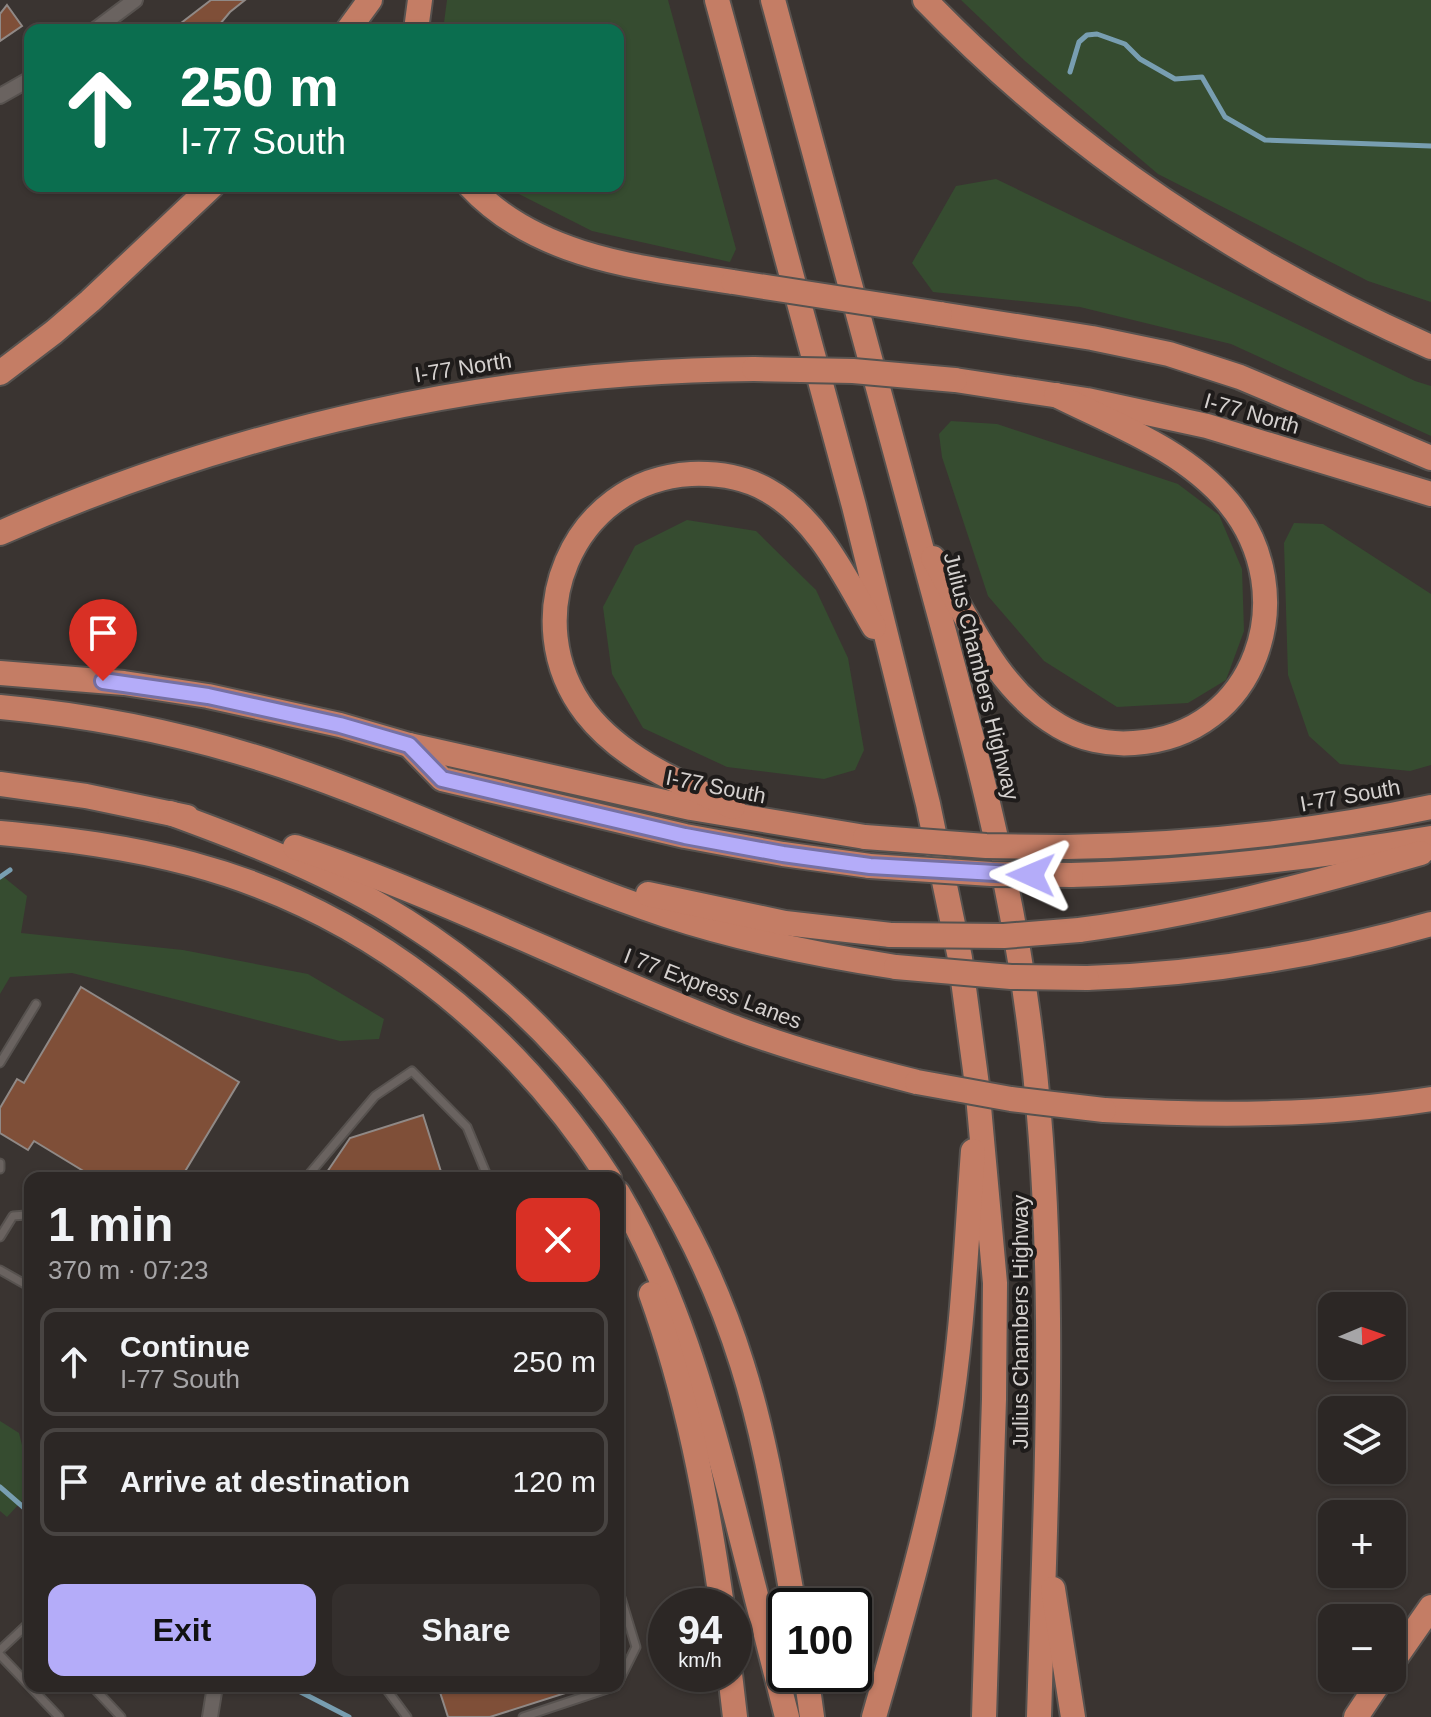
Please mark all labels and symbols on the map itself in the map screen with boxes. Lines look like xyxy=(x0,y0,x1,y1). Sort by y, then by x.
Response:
street label: I-77 North xyxy=(413,347,513,387)
street label: I-77 North xyxy=(1201,388,1302,439)
street label: Julius Chambers Highway xyxy=(939,550,1024,803)
pin xyxy=(69,599,137,681)
street label: I-77 South xyxy=(664,765,768,808)
street label: I-77 South xyxy=(1298,774,1402,817)
position arrow xyxy=(989,833,1073,917)
street label: I 77 Express Lanes xyxy=(620,943,805,1034)
street label: Julius Chambers Highway xyxy=(1008,1195,1033,1449)
north arrow xyxy=(1318,1292,1406,1380)
speed limit sign: 100 xyxy=(768,1588,872,1692)

